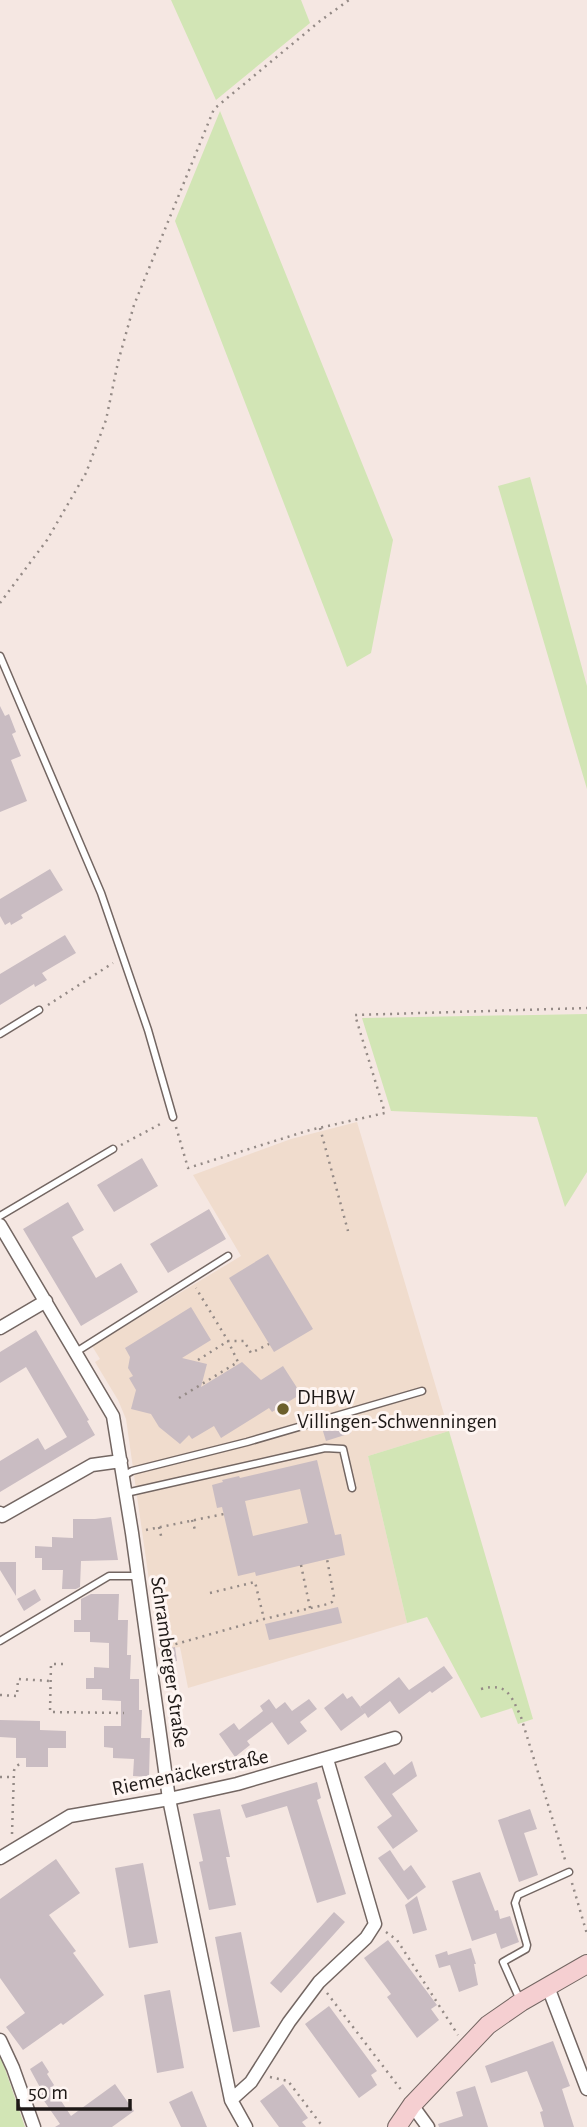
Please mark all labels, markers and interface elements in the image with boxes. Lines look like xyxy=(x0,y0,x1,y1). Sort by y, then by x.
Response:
place label: DHBW Villingen-Schwenningen xyxy=(297,1387,497,1432)
marker: DHBW Villingen-Schwenningen xyxy=(275,1401,291,1417)
street label: Schramberger Straße xyxy=(147,1575,192,1749)
street label: Riemenäckerstraße xyxy=(110,1746,270,1799)
scale bar xyxy=(18,2068,130,2112)
text: 50 m xyxy=(28,2082,68,2103)

